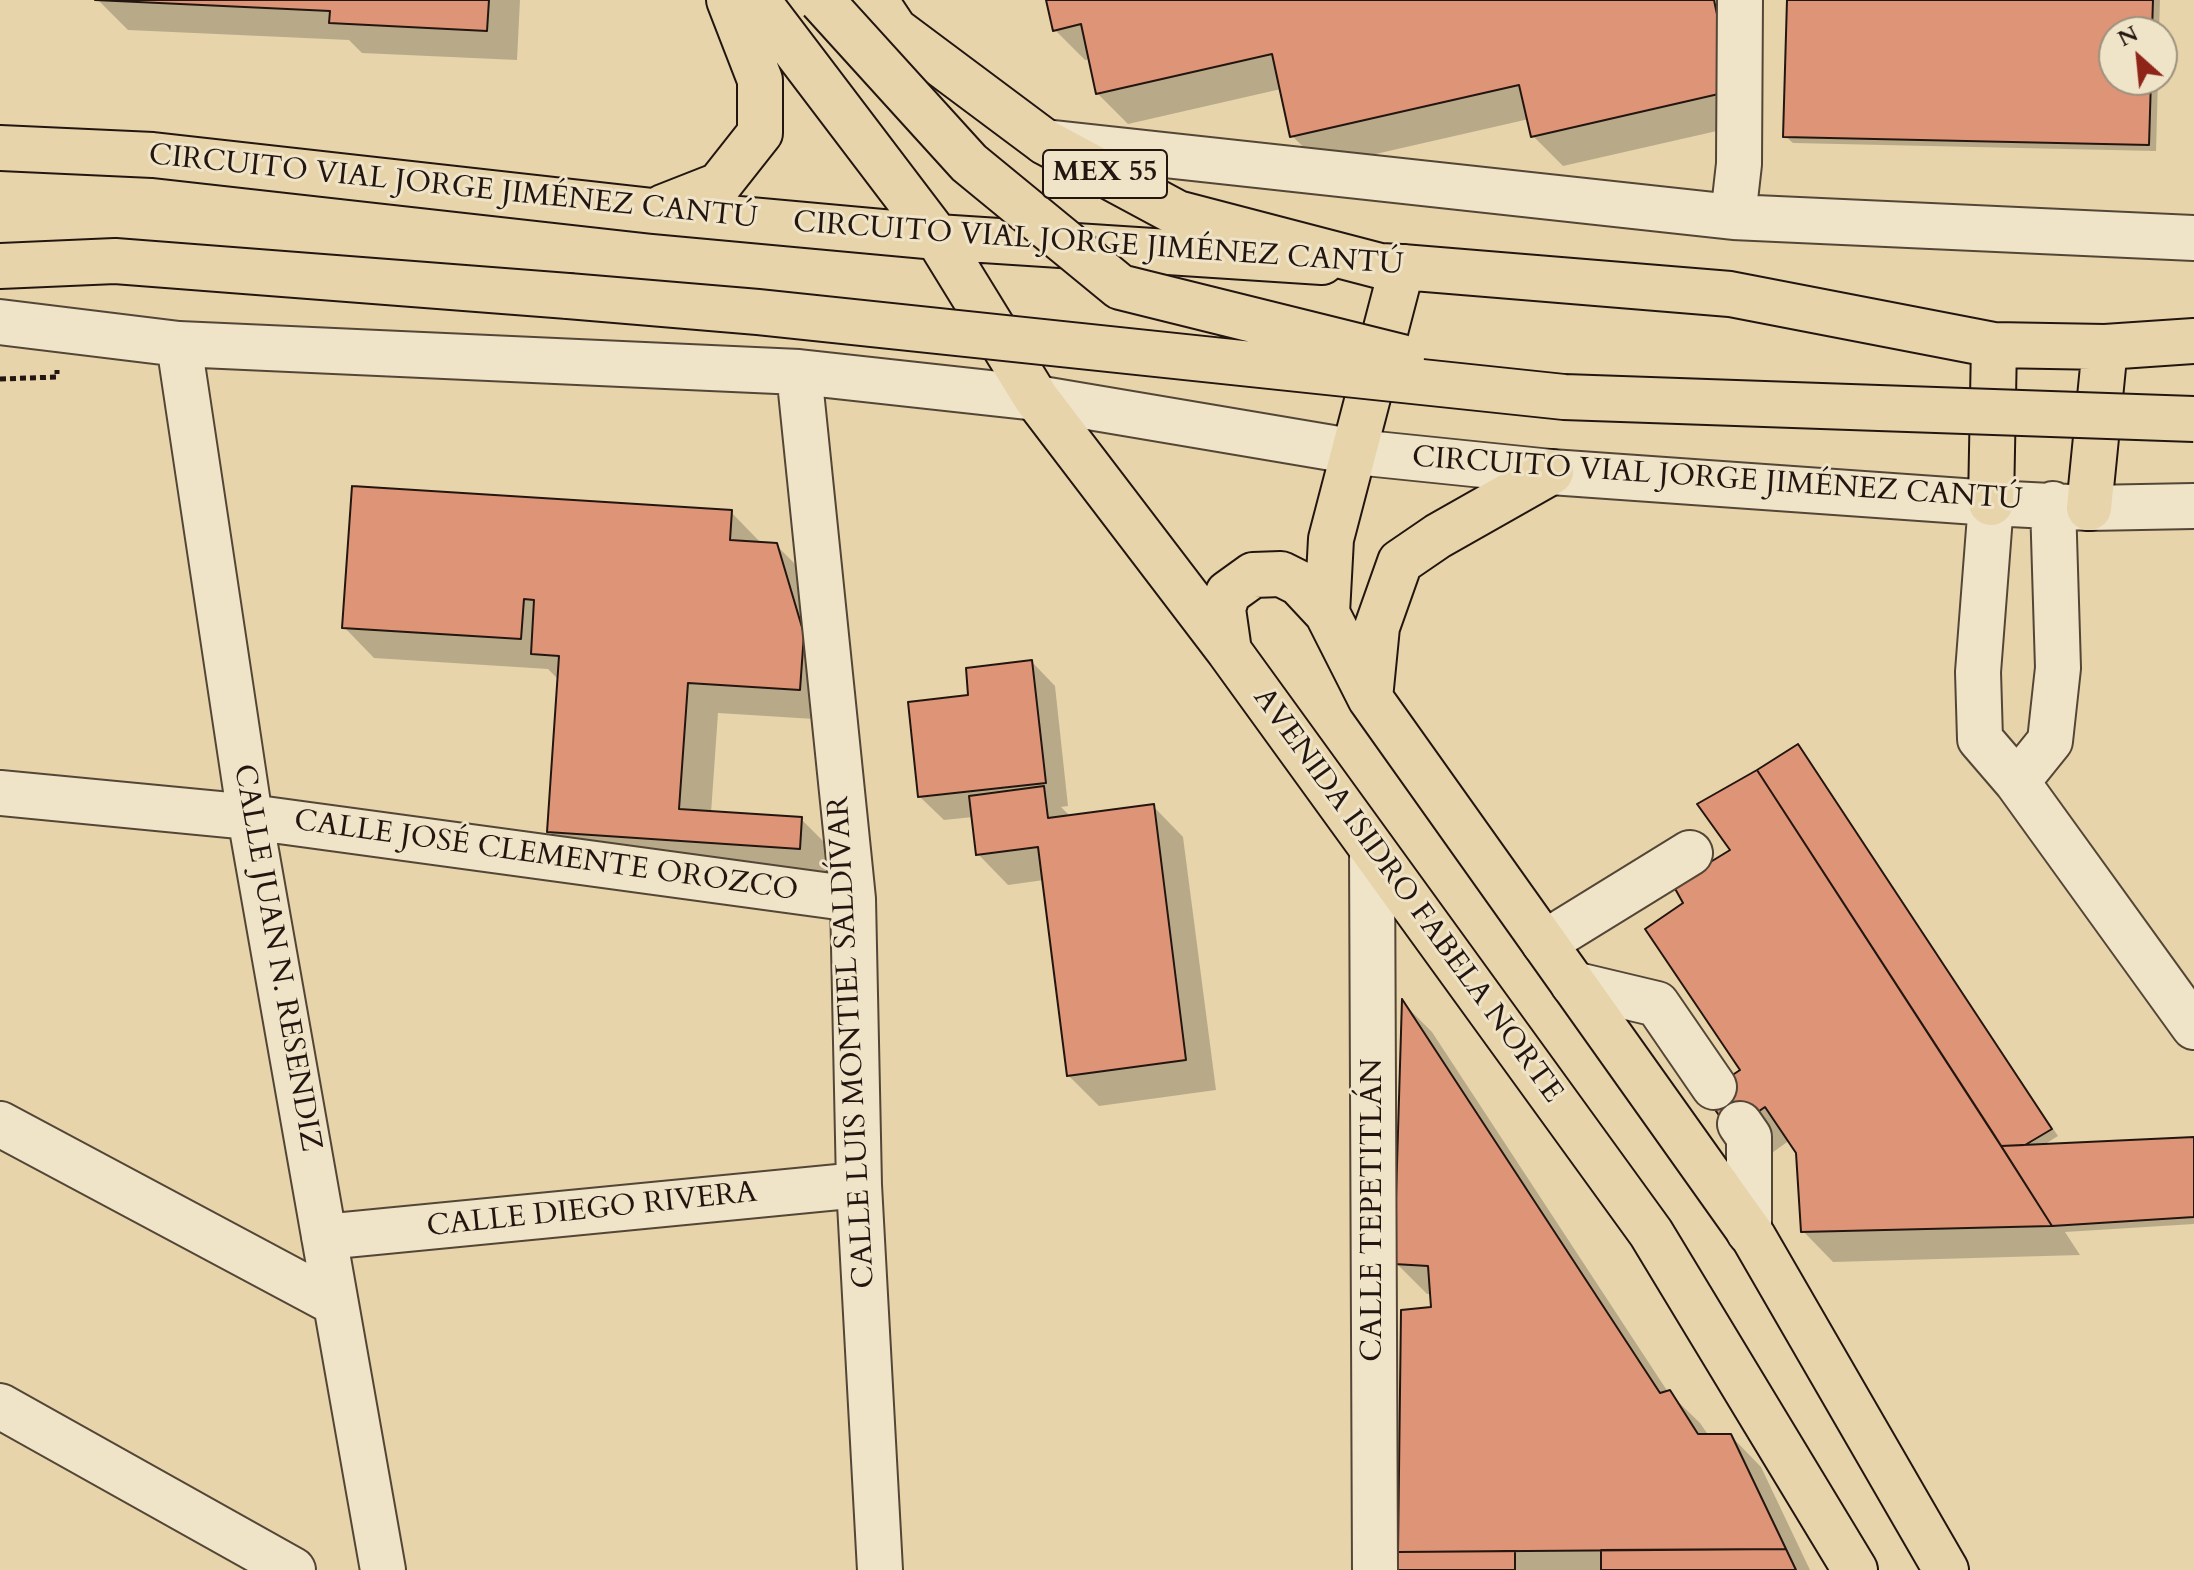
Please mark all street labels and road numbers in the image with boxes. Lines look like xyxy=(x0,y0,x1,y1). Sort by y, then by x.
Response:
street label: CIRCUITO VIAL JORGE JIMÉNEZ CANTÚ xyxy=(147,138,759,238)
road number: MEX 55 xyxy=(1043,150,1167,198)
street label: CIRCUITO VIAL JORGE JIMÉNEZ CANTÚ xyxy=(792,206,1404,284)
street label: CIRCUITO VIAL JORGE JIMÉNEZ CANTÚ xyxy=(1411,441,2023,519)
street label: AVENIDA ISIDRO FABELA NORTE xyxy=(1244,682,1570,1110)
street label: CALLE JUAN N. RESENDIZ xyxy=(224,762,328,1154)
street label: CALLE LUIS MONTIEL SALDÍVAR xyxy=(822,795,884,1289)
street label: CALLE JOSÉ CLEMENTE OROZCO xyxy=(292,804,800,910)
street label: CALLE TEPETITLÁN xyxy=(1356,1058,1392,1362)
street label: CALLE DIEGO RIVERA xyxy=(425,1176,759,1246)

